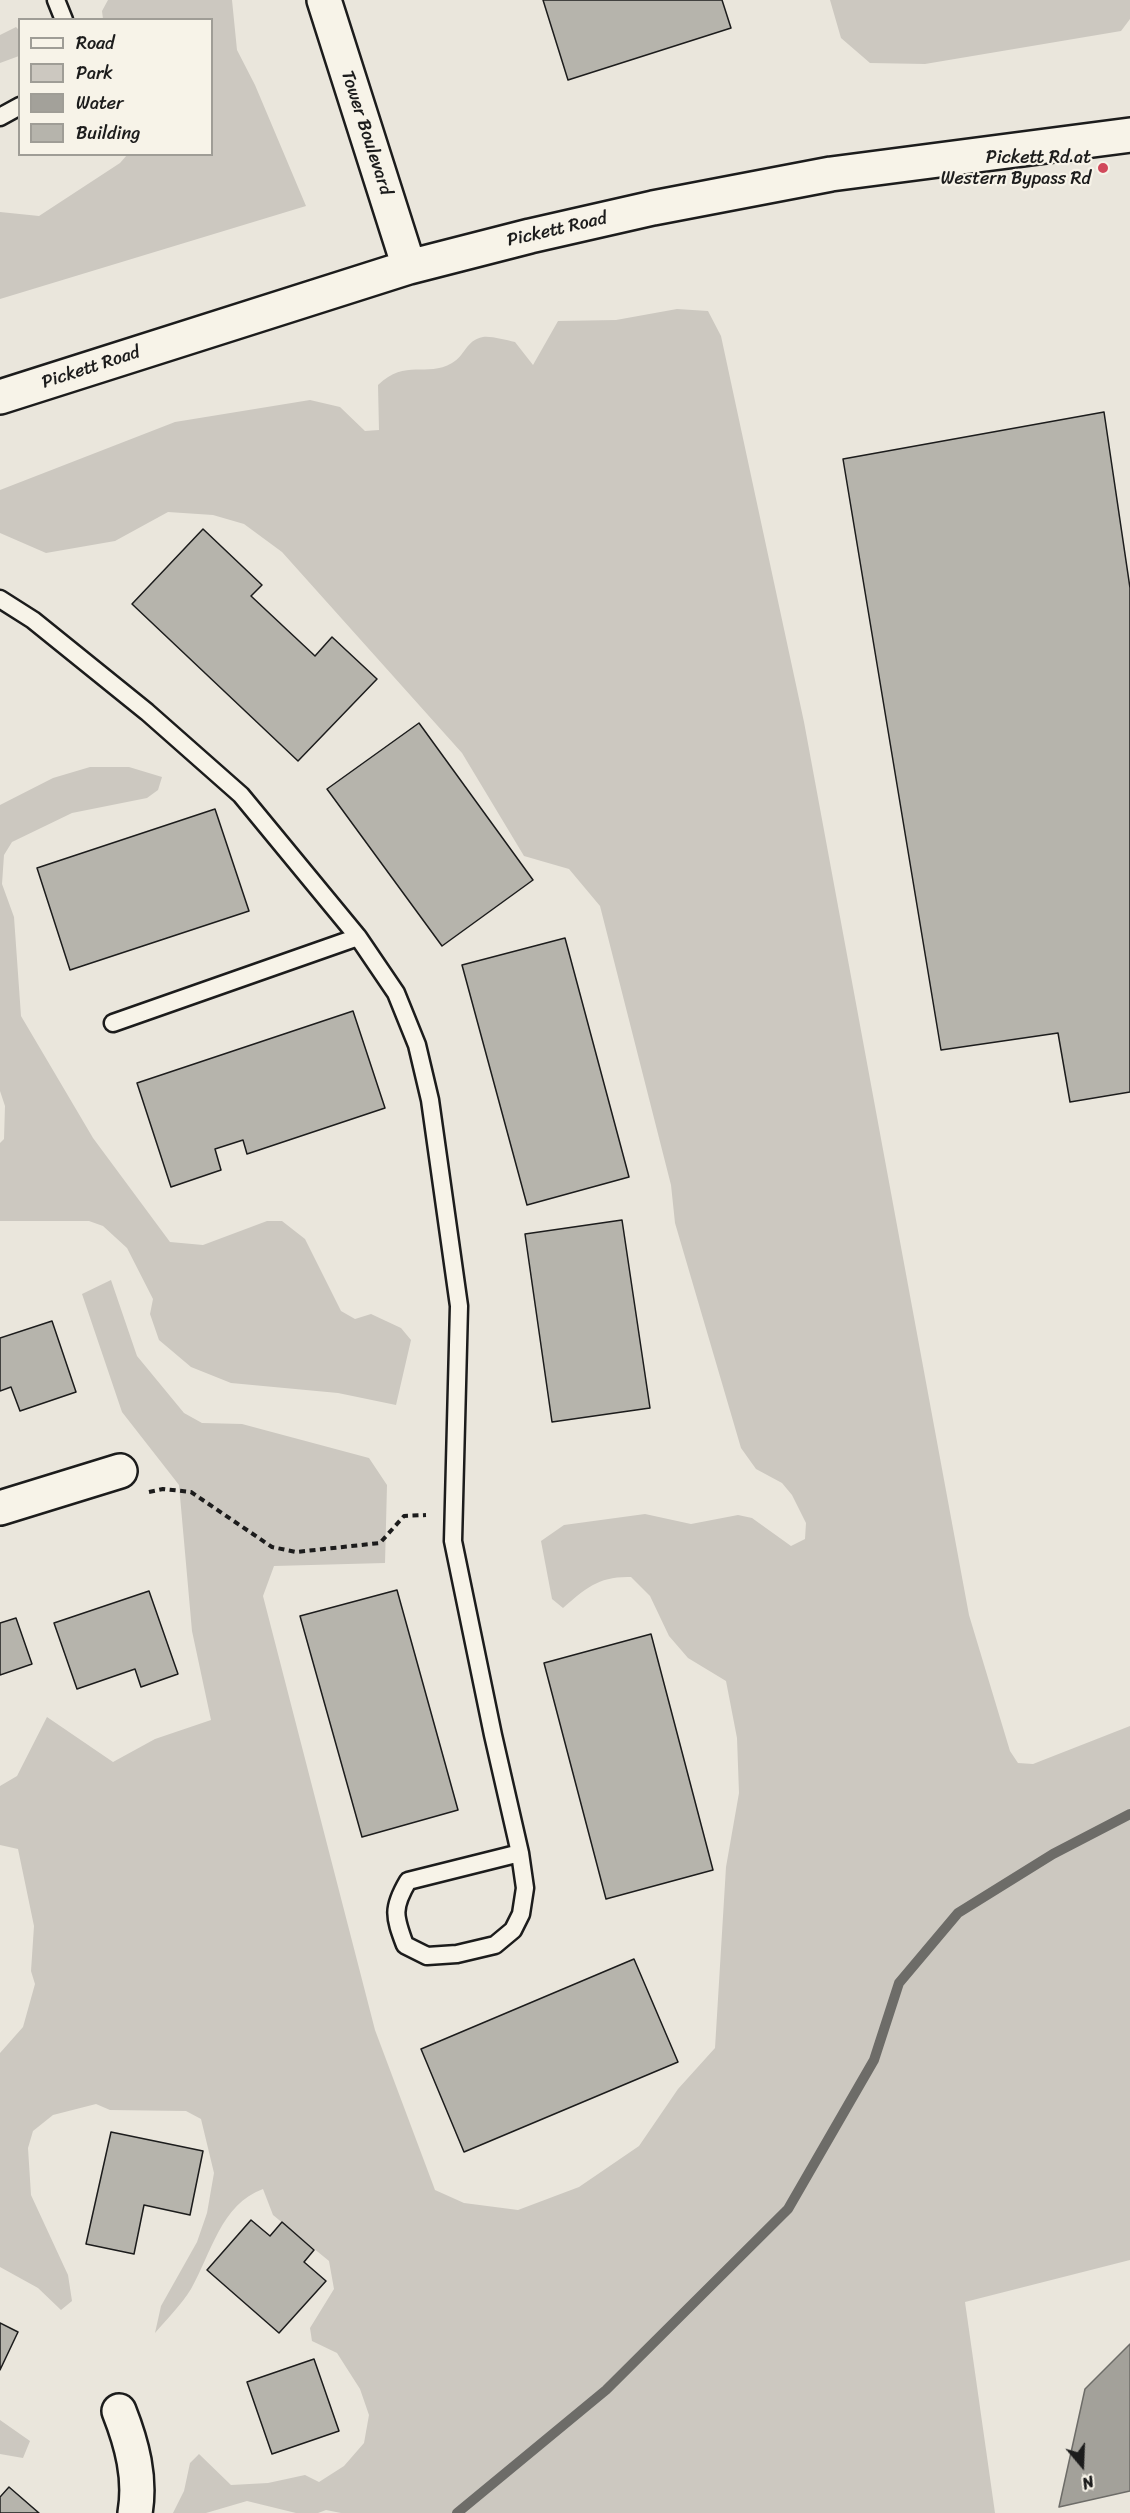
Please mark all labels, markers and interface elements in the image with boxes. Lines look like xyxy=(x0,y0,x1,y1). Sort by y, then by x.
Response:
legend xyxy=(18,18,213,156)
text: Road xyxy=(76,27,115,59)
text: Park xyxy=(76,57,113,89)
street label: Tower Boulevard xyxy=(336,68,396,198)
text: Water xyxy=(76,87,123,119)
text: Building xyxy=(76,117,140,149)
place label: Pickett Rd at Western Bypass Rd xyxy=(941,147,1091,190)
marker: Pickett Rd at Western Bypass Rd xyxy=(1096,161,1110,175)
street label: Pickett Road xyxy=(505,208,609,252)
street label: Pickett Road xyxy=(39,342,143,394)
north arrow xyxy=(1052,2435,1112,2495)
text: N xyxy=(1078,2467,1098,2498)

